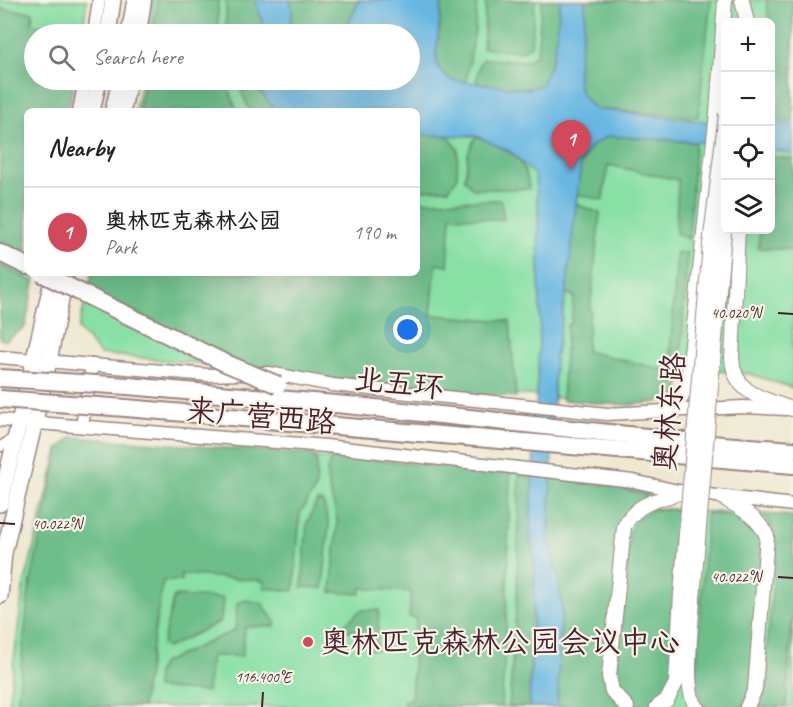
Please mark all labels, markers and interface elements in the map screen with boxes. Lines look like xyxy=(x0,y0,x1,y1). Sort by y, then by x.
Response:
map controls xyxy=(721,18,775,234)
button: + xyxy=(721,18,775,72)
search box xyxy=(24,24,420,90)
icon: search xyxy=(45,41,78,74)
text: Search here xyxy=(93,43,183,71)
button: − xyxy=(721,72,775,126)
pin: 1 xyxy=(552,120,590,170)
button: locate xyxy=(721,126,775,180)
text: Nearby xyxy=(48,131,113,164)
button: layers xyxy=(721,180,775,234)
text: 奥林匹克森林公园 xyxy=(105,207,281,235)
text: 1 xyxy=(63,220,72,245)
text: 190 m xyxy=(353,220,396,245)
text: Park xyxy=(105,235,137,260)
text: 40.020°N xyxy=(711,304,764,323)
your location xyxy=(393,315,422,344)
street label: 奥林东路 xyxy=(645,351,693,473)
street label: 北五环 xyxy=(352,359,446,407)
street label: 来广营西路 xyxy=(185,391,337,441)
text: 40.022°N xyxy=(32,515,85,534)
text: 40.022°N xyxy=(711,568,764,587)
place label: 奥林匹克森林公园会议中心 xyxy=(320,623,680,661)
marker: 奥林匹克森林公园会议中心 xyxy=(301,635,315,649)
text: 116.400°E xyxy=(235,668,293,687)

